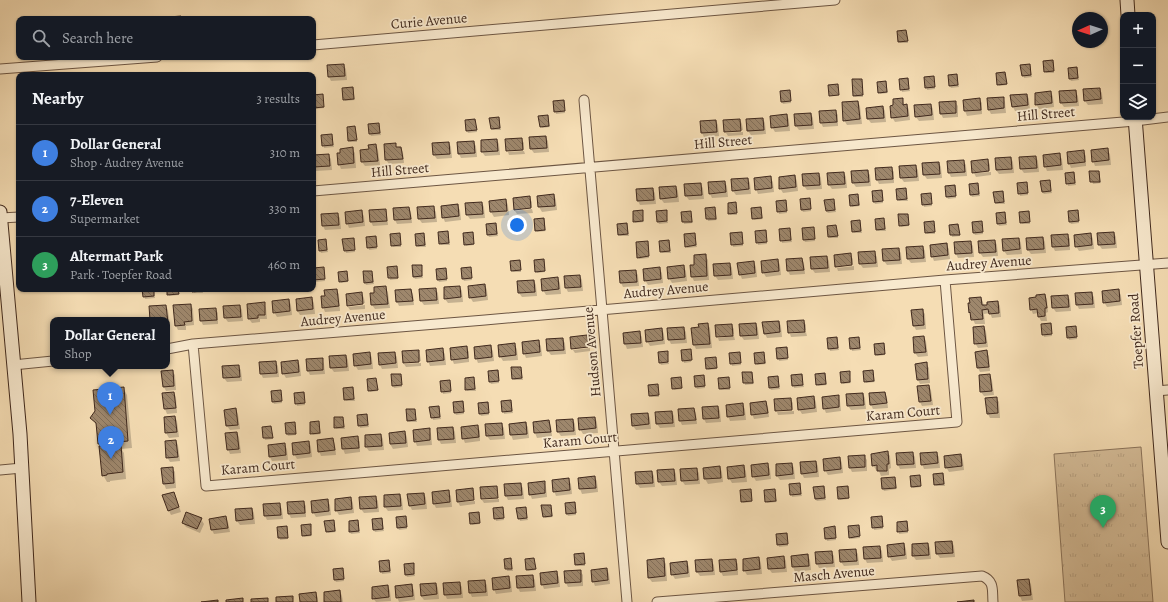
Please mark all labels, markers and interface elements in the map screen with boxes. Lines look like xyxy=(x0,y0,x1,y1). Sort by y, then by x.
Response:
street label: Curie Avenue xyxy=(390,8,468,34)
north arrow xyxy=(1072,12,1108,48)
map controls xyxy=(1120,12,1156,120)
button: + xyxy=(1120,12,1156,48)
search box xyxy=(16,16,316,60)
icon: search xyxy=(30,27,52,49)
text: Search here xyxy=(62,28,133,48)
button: − xyxy=(1120,48,1156,84)
button: layers xyxy=(1120,84,1156,120)
text: Nearby xyxy=(32,87,83,110)
text: 3 results xyxy=(256,90,300,107)
street label: Hill Street xyxy=(1016,102,1076,126)
street label: Hill Street xyxy=(693,130,753,154)
text: Dollar General xyxy=(70,134,161,154)
text: 1 xyxy=(43,144,47,161)
text: 310 m xyxy=(270,144,300,161)
text: Shop · Audrey Avenue xyxy=(70,154,184,171)
street label: Hill Street xyxy=(370,158,430,182)
text: 7-Eleven xyxy=(70,190,123,210)
text: 2 xyxy=(42,200,48,217)
text: 330 m xyxy=(269,200,300,217)
text: Supermarket xyxy=(70,210,140,227)
your location xyxy=(507,215,527,235)
text: Altermatt Park xyxy=(70,246,163,266)
street label: Audrey Avenue xyxy=(945,251,1032,276)
text: 3 xyxy=(42,256,48,273)
text: 460 m xyxy=(268,256,300,273)
text: Park · Toepfer Road xyxy=(70,266,172,283)
street label: Audrey Avenue xyxy=(622,277,709,303)
street label: Toepfer Road xyxy=(1124,292,1148,369)
street label: Audrey Avenue xyxy=(299,305,386,331)
street label: Hudson Avenue xyxy=(579,306,605,398)
popup xyxy=(50,317,170,369)
text: Dollar General xyxy=(64,325,156,345)
text: Shop xyxy=(64,345,92,362)
pin: 1 xyxy=(97,382,123,415)
street label: Karam Court xyxy=(865,400,941,426)
pin: 2 xyxy=(98,426,124,459)
street label: Karam Court xyxy=(542,427,618,453)
street label: Karam Court xyxy=(220,454,296,480)
pin: 3 xyxy=(1090,495,1116,528)
street label: Masch Avenue xyxy=(792,561,876,587)

